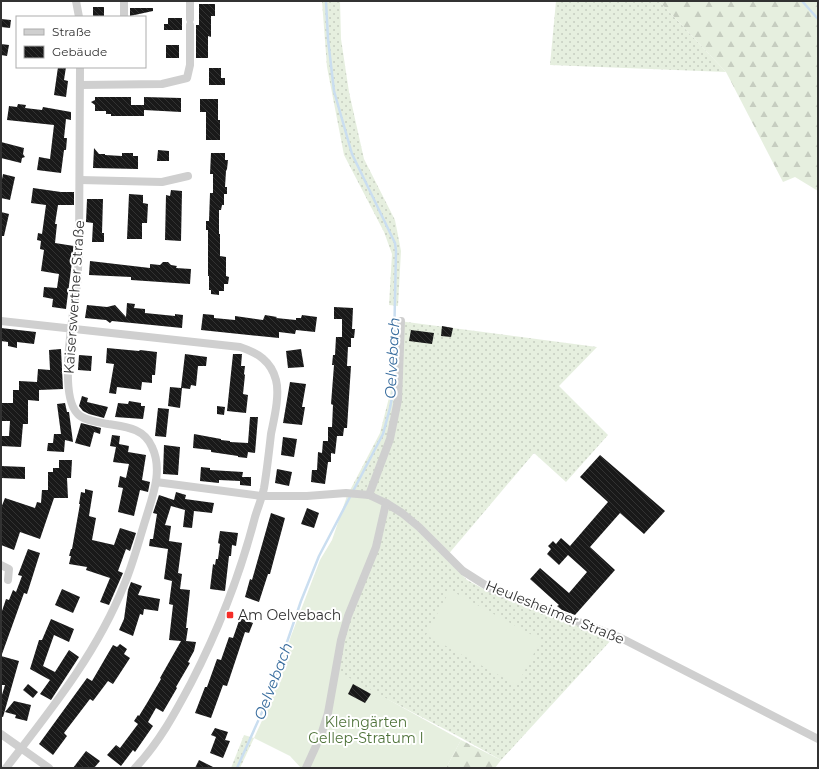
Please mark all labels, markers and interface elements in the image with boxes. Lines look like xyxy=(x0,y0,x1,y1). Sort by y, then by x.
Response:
legend xyxy=(16,16,146,68)
text: Straße xyxy=(52,24,91,39)
text: Gebäude xyxy=(52,44,107,59)
street label: Kaiserswerther Straße xyxy=(60,220,88,374)
water label: Oelvebach xyxy=(380,317,404,399)
street label: Heulesheimer Straße xyxy=(483,576,627,648)
place label: Am Oelvebach xyxy=(238,606,341,624)
marker: Am Oelvebach xyxy=(225,610,235,620)
water label: Oelvebach xyxy=(250,640,296,722)
park label: Kleingärten Gellep-Stratum I xyxy=(308,713,424,747)

